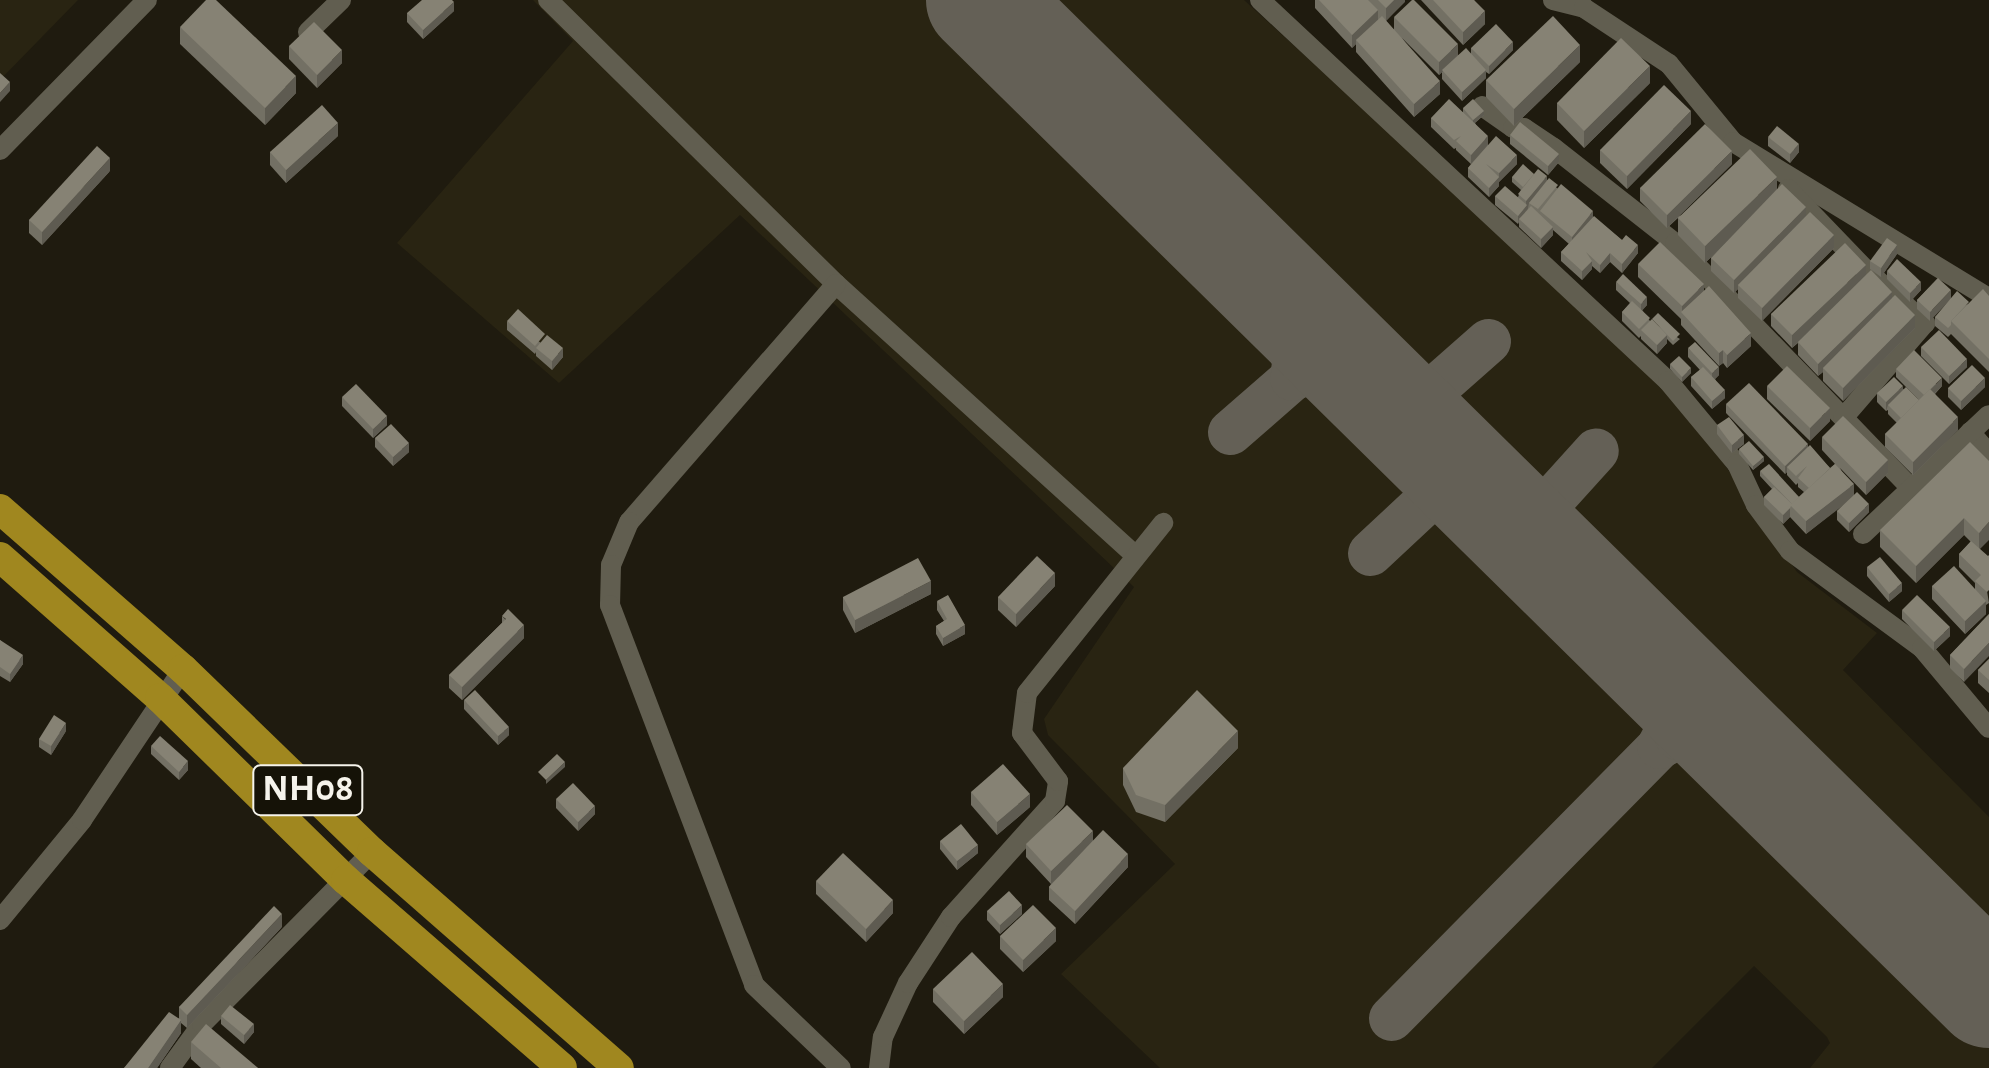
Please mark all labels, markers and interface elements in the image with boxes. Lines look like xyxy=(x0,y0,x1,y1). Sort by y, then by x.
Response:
road number: NH08 xyxy=(250,757,366,823)

